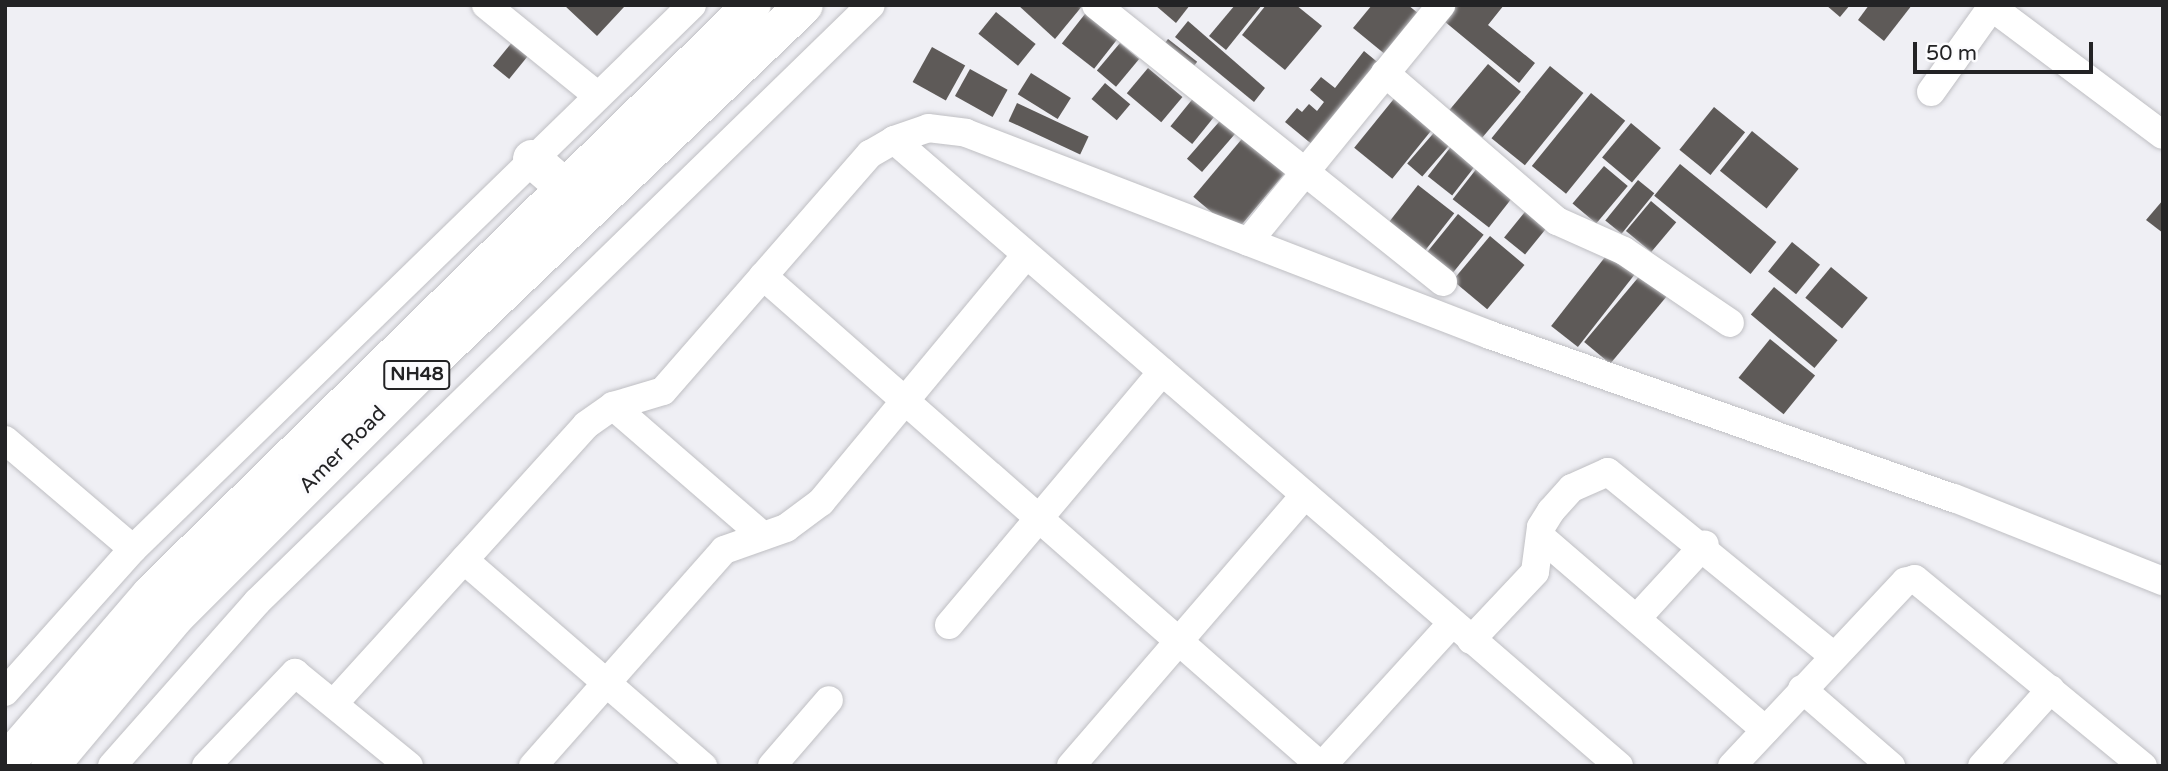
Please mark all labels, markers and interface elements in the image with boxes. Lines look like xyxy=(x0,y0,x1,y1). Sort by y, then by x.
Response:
scale bar xyxy=(1916,28,2096,72)
text: 50 m xyxy=(1926,41,1977,66)
road number: NH48 xyxy=(382,360,452,390)
street label: Amer Road xyxy=(294,401,392,499)

